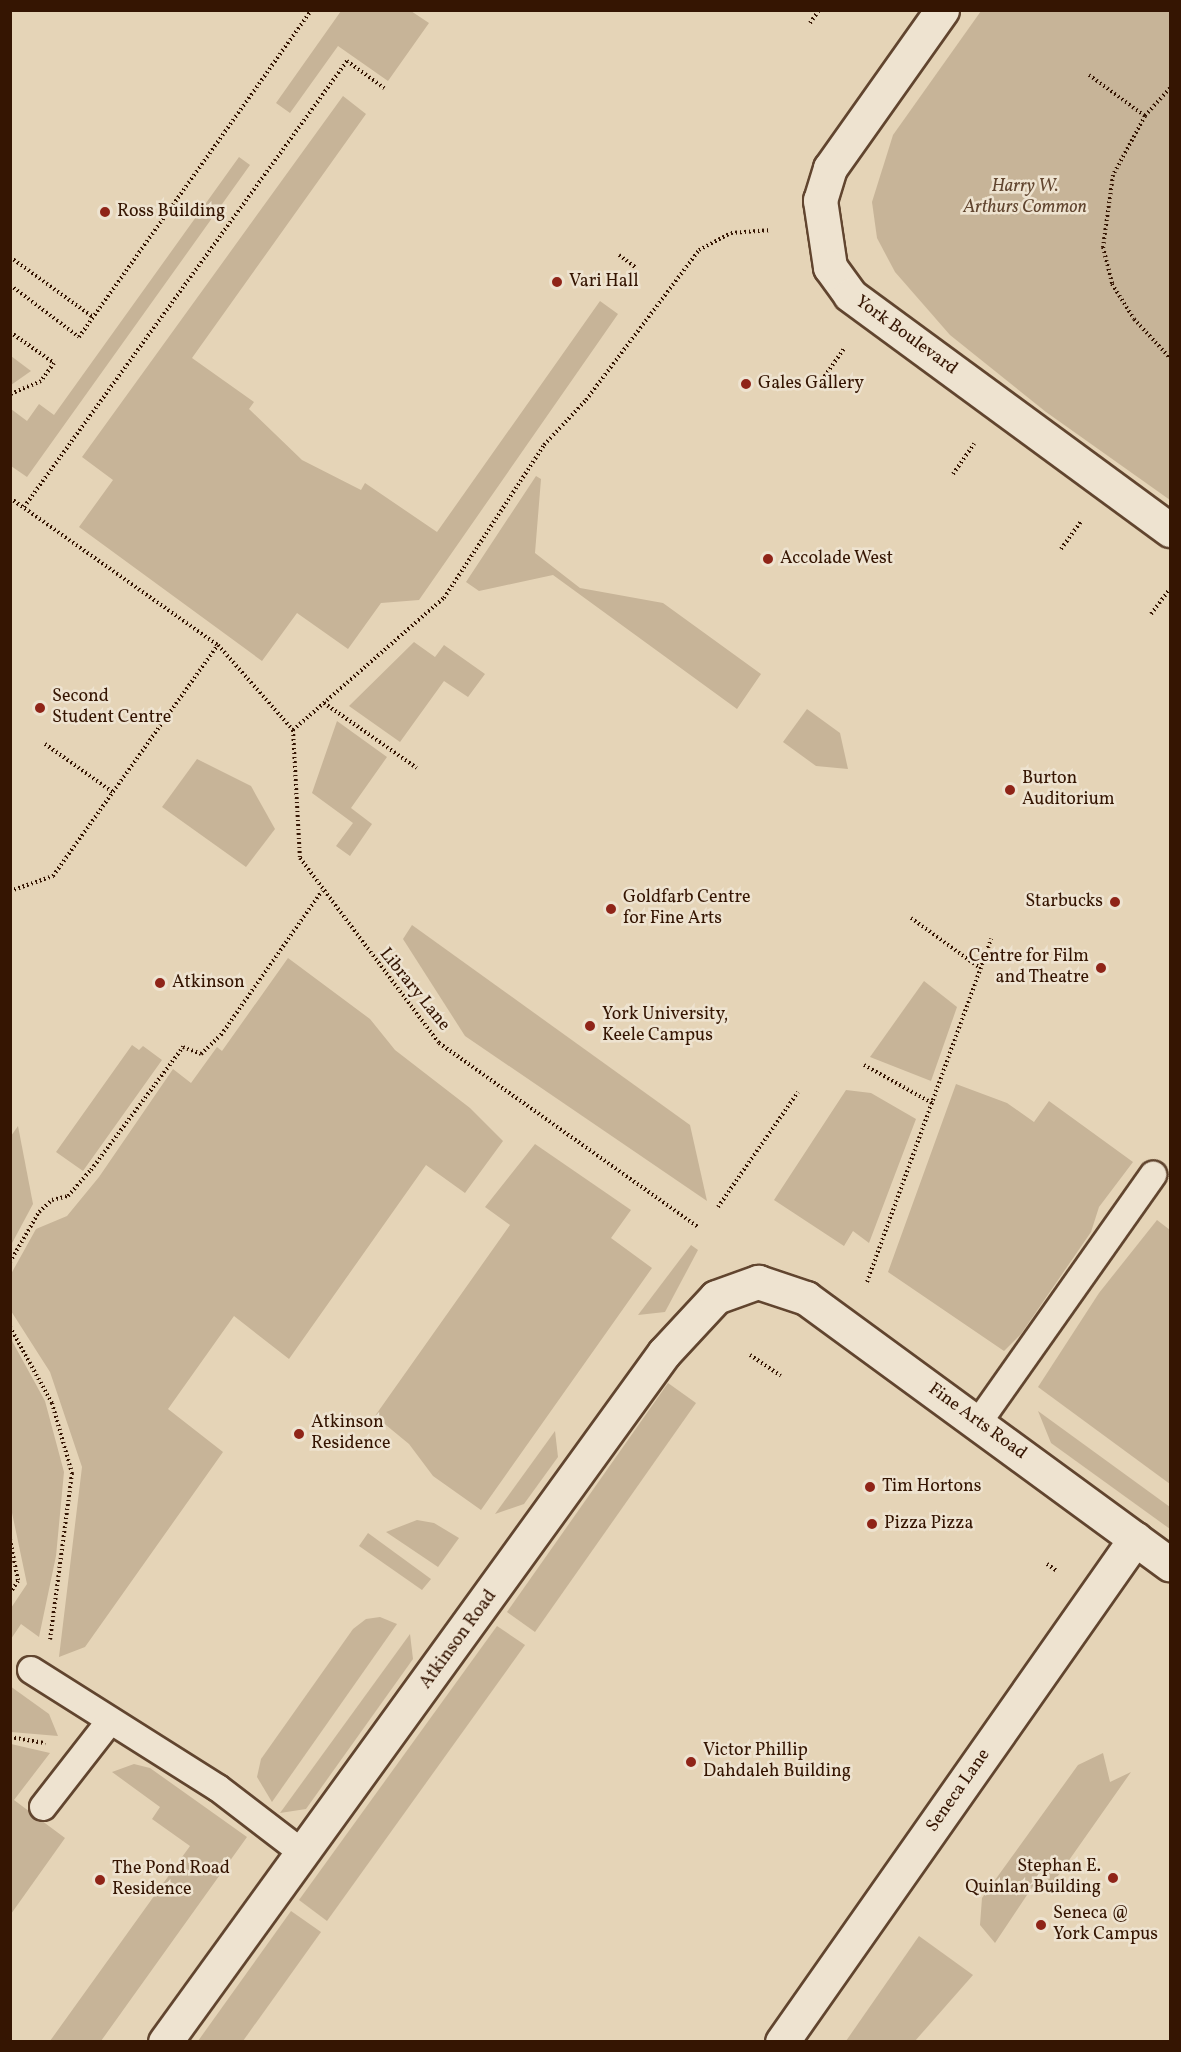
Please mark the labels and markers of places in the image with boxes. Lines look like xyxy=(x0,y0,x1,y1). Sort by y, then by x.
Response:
place label: Ross Building xyxy=(117,201,225,223)
marker: Ross Building xyxy=(98,205,112,219)
place label: Vari Hall xyxy=(569,271,639,293)
marker: Vari Hall xyxy=(550,275,564,289)
place label: Gales Gallery xyxy=(758,373,864,395)
marker: Gales Gallery xyxy=(739,377,753,391)
place label: Accolade West xyxy=(780,548,894,570)
marker: Accolade West xyxy=(761,552,775,566)
place label: Second Student Centre xyxy=(52,687,171,730)
marker: Second Student Centre xyxy=(33,701,47,715)
place label: Burton Auditorium xyxy=(1022,769,1115,812)
marker: Burton Auditorium xyxy=(1003,783,1017,797)
place label: Goldfarb Centre for Fine Arts xyxy=(623,888,751,930)
place label: Starbucks xyxy=(1025,891,1103,913)
marker: Starbucks xyxy=(1108,895,1122,909)
marker: Goldfarb Centre for Fine Arts xyxy=(604,902,618,916)
place label: Centre for Film and Theatre xyxy=(969,947,1089,990)
marker: Centre for Film and Theatre xyxy=(1094,961,1108,975)
place label: Atkinson xyxy=(172,972,245,994)
marker: Atkinson xyxy=(153,976,167,990)
place label: York University, Keele Campus xyxy=(602,1005,728,1048)
marker: York University, Keele Campus xyxy=(583,1019,597,1033)
place label: Atkinson Residence xyxy=(311,1413,391,1456)
marker: Atkinson Residence xyxy=(292,1427,306,1441)
place label: Tim Hortons xyxy=(882,1476,981,1498)
marker: Tim Hortons xyxy=(863,1480,877,1494)
place label: Pizza Pizza xyxy=(884,1513,973,1535)
marker: Pizza Pizza xyxy=(865,1517,879,1531)
place label: Victor Phillip Dahdaleh Building xyxy=(703,1741,851,1784)
marker: Victor Phillip Dahdaleh Building xyxy=(684,1755,698,1769)
place label: Stephan E. Quinlan Building xyxy=(965,1857,1101,1900)
place label: The Pond Road Residence xyxy=(112,1859,230,1902)
marker: Stephan E. Quinlan Building xyxy=(1106,1871,1120,1885)
marker: The Pond Road Residence xyxy=(93,1873,107,1887)
place label: Seneca @ York Campus xyxy=(1053,1904,1158,1946)
marker: Seneca @ York Campus xyxy=(1034,1918,1048,1932)

